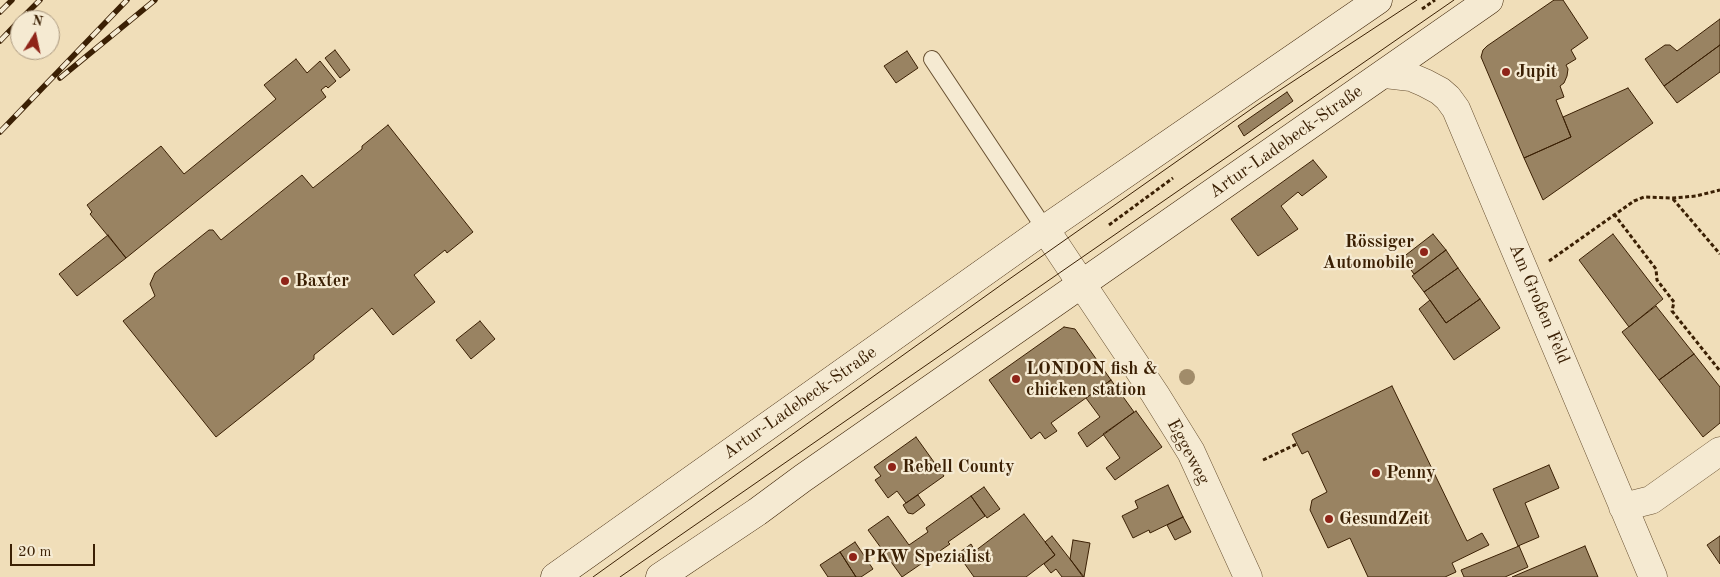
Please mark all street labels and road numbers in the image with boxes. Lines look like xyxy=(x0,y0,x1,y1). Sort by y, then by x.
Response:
street label: Artur-Ladebeck-Straße xyxy=(1205,81,1367,203)
street label: Am Großen Feld xyxy=(1504,241,1574,367)
street label: Artur-Ladebeck-Straße xyxy=(719,342,881,464)
street label: Eggeweg xyxy=(1162,415,1214,489)

